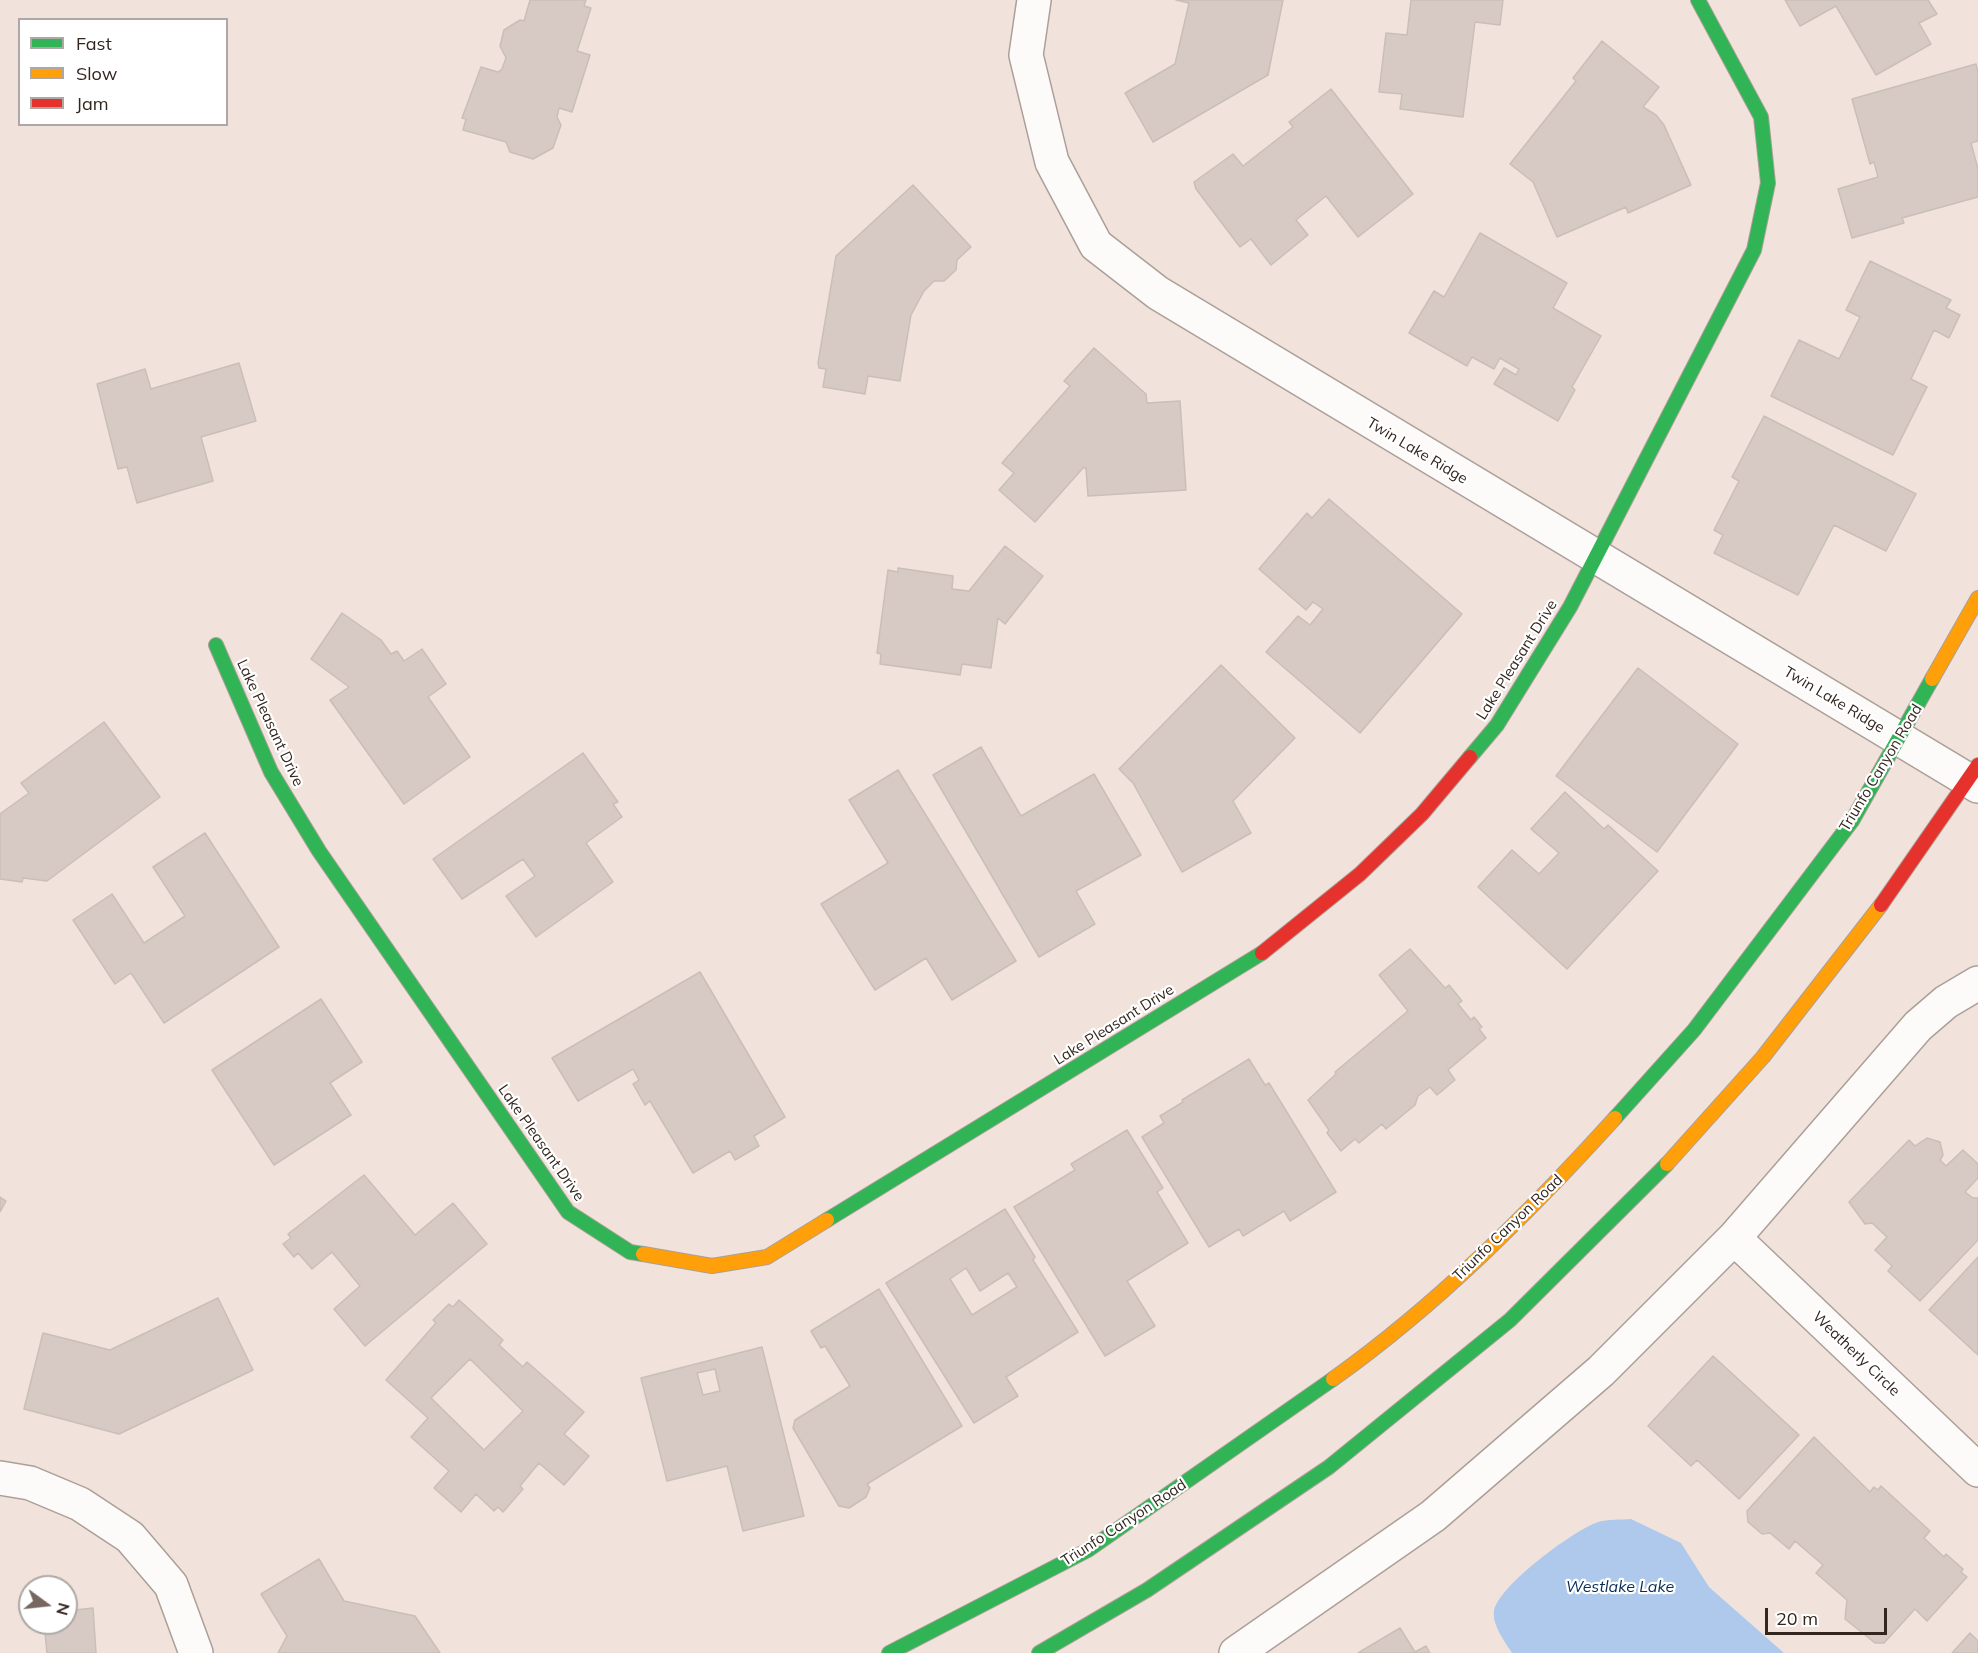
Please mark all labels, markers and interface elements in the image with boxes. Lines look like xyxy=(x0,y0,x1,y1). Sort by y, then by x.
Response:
legend xyxy=(18,18,228,126)
text: Fast xyxy=(76,32,112,55)
text: Slow xyxy=(76,62,117,85)
text: Jam xyxy=(76,92,109,115)
street label: Twin Lake Ridge xyxy=(1363,414,1471,488)
street label: Lake Pleasant Drive xyxy=(1473,597,1561,723)
street label: Lake Pleasant Drive xyxy=(233,657,307,789)
street label: Twin Lake Ridge xyxy=(1780,663,1888,737)
street label: Triunfo Canyon Road xyxy=(1836,701,1926,835)
street label: Lake Pleasant Drive xyxy=(1051,981,1177,1069)
street label: Lake Pleasant Drive xyxy=(494,1081,588,1205)
street label: Triunfo Canyon Road xyxy=(1449,1171,1567,1285)
street label: Weatherly Circle xyxy=(1809,1308,1903,1400)
street label: Triunfo Canyon Road xyxy=(1058,1476,1190,1570)
north arrow xyxy=(18,1575,78,1635)
water label: Westlake Lake xyxy=(1566,1577,1674,1597)
scale bar xyxy=(1768,1596,1890,1634)
text: N xyxy=(52,1601,75,1618)
text: 20 m xyxy=(1776,1607,1818,1630)

